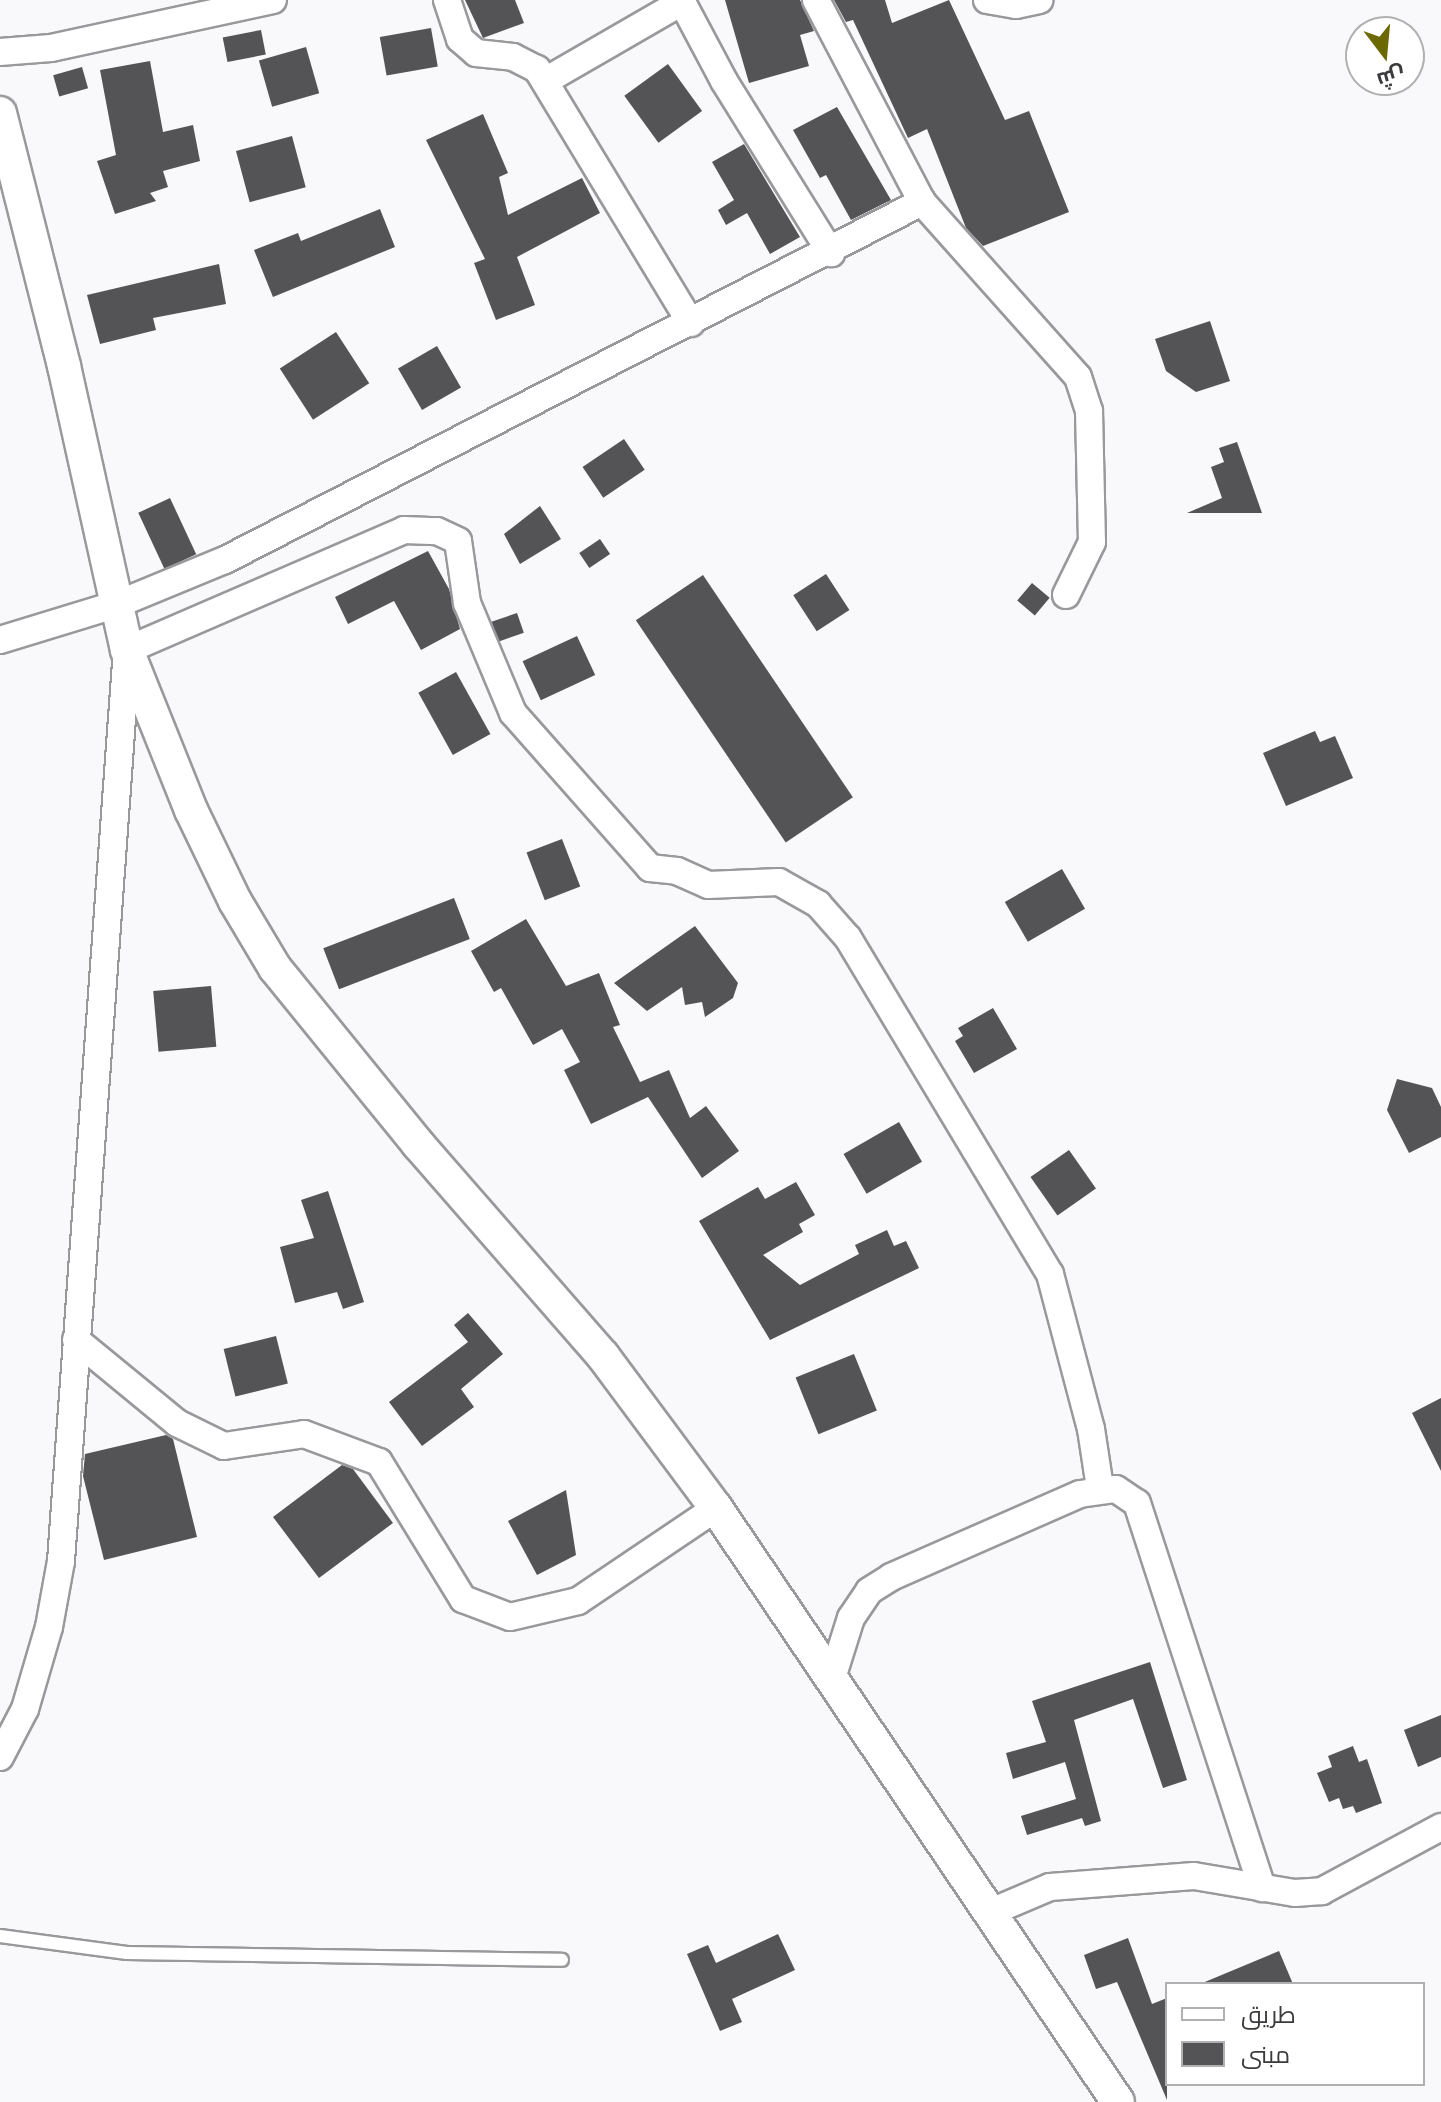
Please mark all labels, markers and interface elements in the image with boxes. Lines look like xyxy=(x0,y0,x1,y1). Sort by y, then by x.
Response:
north arrow xyxy=(1345,16,1425,96)
text: ش xyxy=(1373,59,1409,95)
legend xyxy=(1165,1982,1425,2086)
text: طريق xyxy=(1241,1999,1296,2031)
text: مبنى xyxy=(1241,2039,1290,2071)

